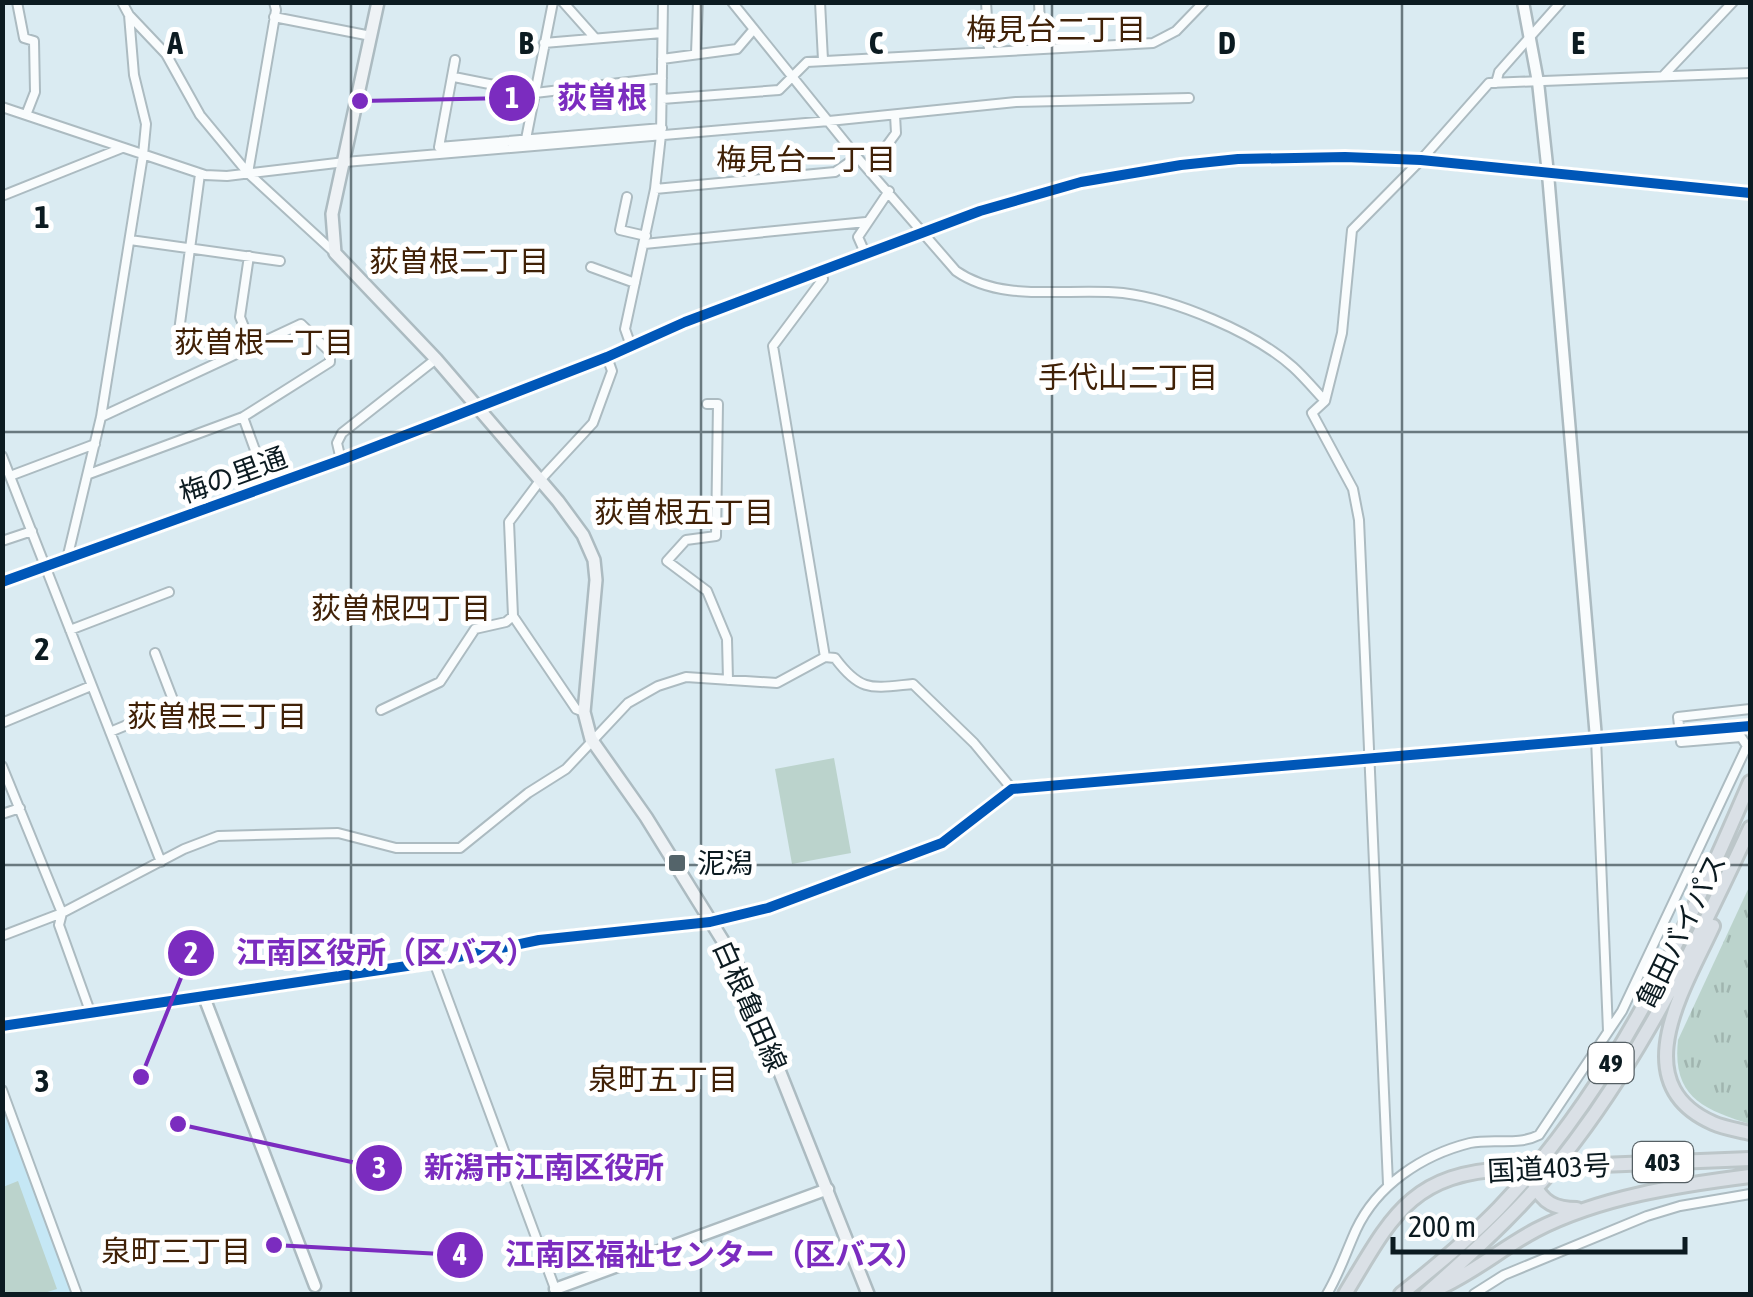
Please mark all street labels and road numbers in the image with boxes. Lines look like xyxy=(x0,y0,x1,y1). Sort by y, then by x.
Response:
street label: 梅の里通 xyxy=(175,441,291,509)
street label: 亀田バイパス xyxy=(1630,849,1732,1013)
street label: 白根亀田線 xyxy=(707,936,793,1076)
road number: 49 xyxy=(1588,1043,1634,1083)
road number: 403 xyxy=(1633,1142,1693,1182)
street label: 国道403号 xyxy=(1487,1149,1611,1187)

